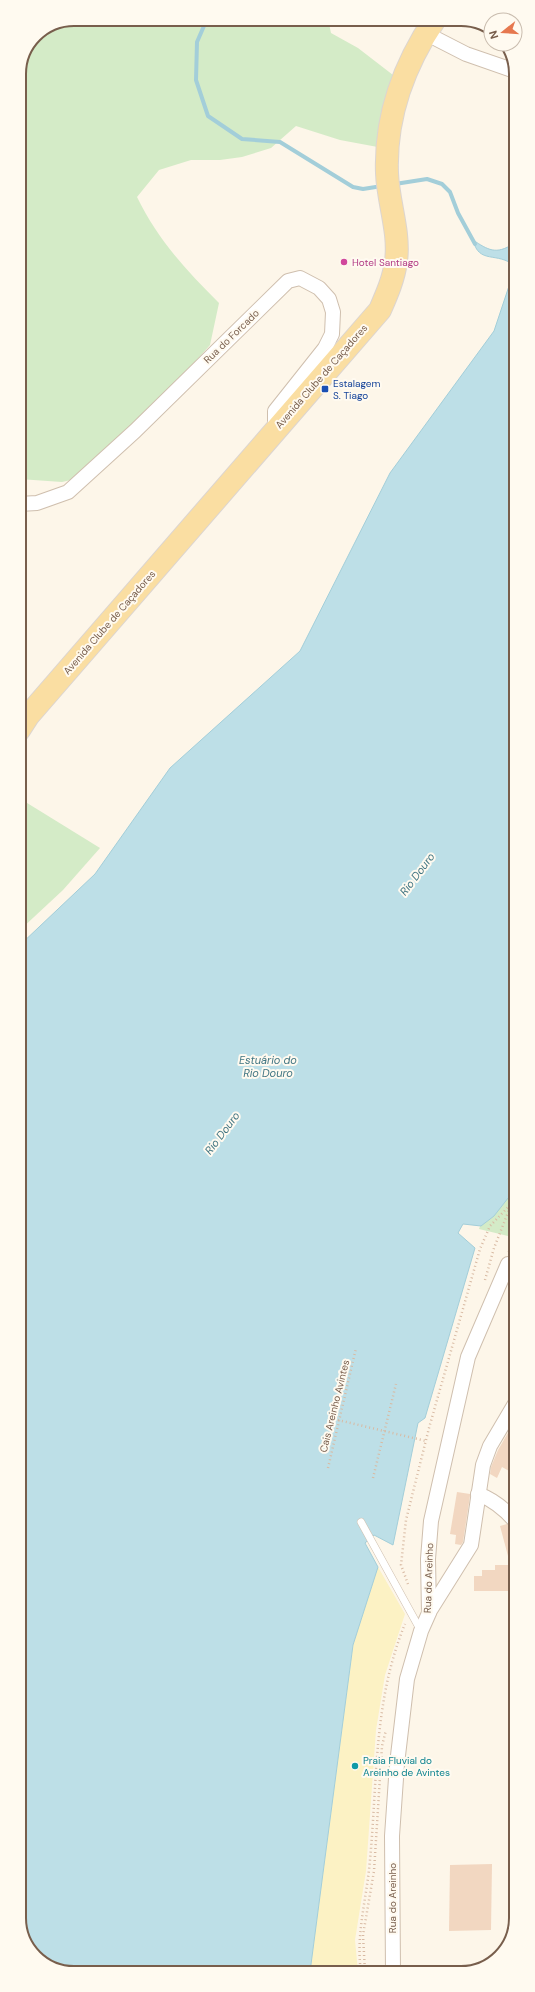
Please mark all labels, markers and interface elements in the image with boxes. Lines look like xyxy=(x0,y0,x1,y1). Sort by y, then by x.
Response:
north arrow xyxy=(483,12,523,52)
text: N xyxy=(486,29,501,41)
place label: Hotel Santiago xyxy=(352,256,419,269)
marker: Hotel Santiago xyxy=(339,257,349,267)
street label: Rua do Forcado xyxy=(201,306,262,366)
street label: Avenida Clube de Caçadores xyxy=(273,322,370,431)
place label: Estalagem S. Tiago xyxy=(333,377,381,402)
marker: Estalagem S. Tiago xyxy=(320,384,330,394)
street label: Avenida Clube de Caçadores xyxy=(61,568,158,677)
water label: Rio Douro xyxy=(396,850,438,898)
water label: Estuário do Rio Douro xyxy=(239,1053,297,1080)
water label: Rio Douro xyxy=(201,1109,243,1157)
street label: Cais Areinho Avintes xyxy=(317,1358,352,1454)
street label: Rua do Areinho xyxy=(421,1543,436,1613)
place label: Praia Fluvial do Areinho de Avintes xyxy=(363,1754,450,1779)
marker: Praia Fluvial do Areinho de Avintes xyxy=(350,1761,360,1771)
street label: Rua do Areinho xyxy=(386,1863,399,1933)

